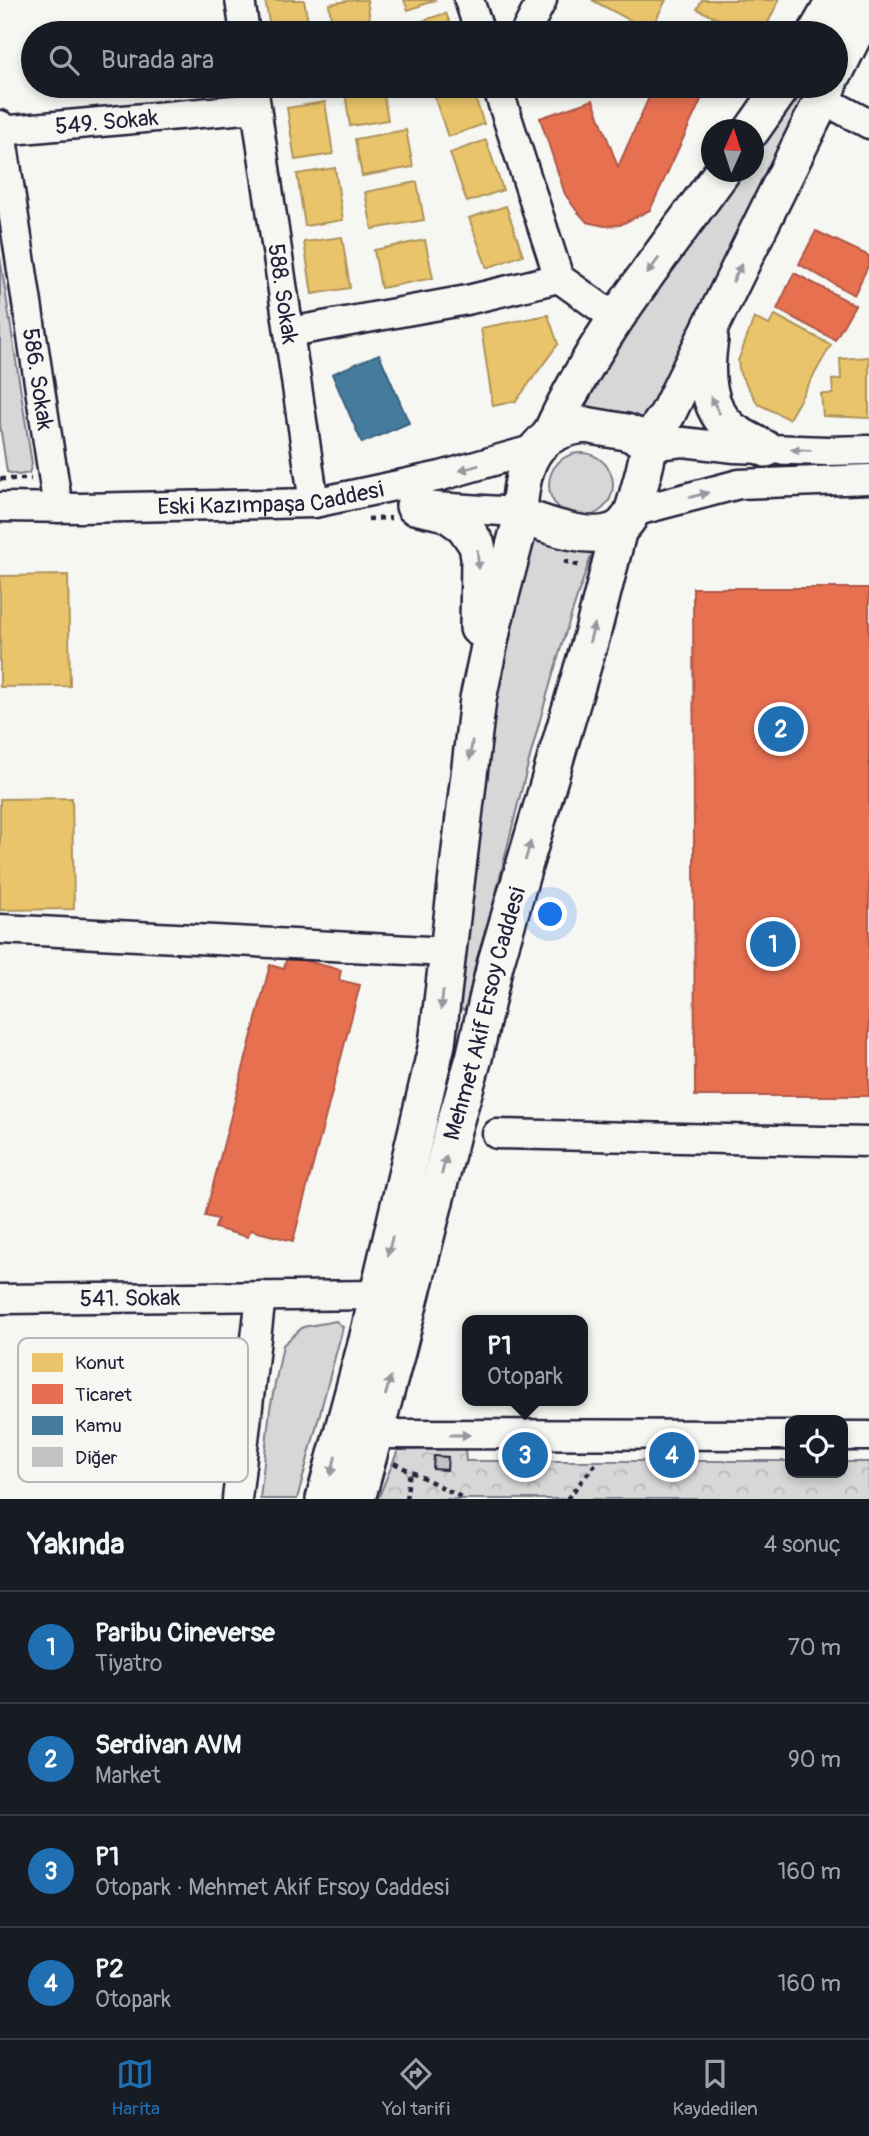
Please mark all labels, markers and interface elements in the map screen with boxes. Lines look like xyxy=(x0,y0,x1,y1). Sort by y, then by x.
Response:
search box xyxy=(21,21,848,98)
icon: search xyxy=(45,41,83,79)
text: Burada ara xyxy=(101,44,214,76)
street label: 549. Sokak xyxy=(54,102,160,140)
north arrow xyxy=(701,119,764,182)
street label: 588. Sokak xyxy=(262,242,305,346)
one-way arrow xyxy=(646,257,660,275)
one-way arrow xyxy=(732,263,743,283)
street label: 586. Sokak xyxy=(16,326,61,433)
one-way arrow xyxy=(710,395,722,415)
one-way arrow xyxy=(790,445,812,456)
one-way arrow xyxy=(459,464,480,474)
street label: Eski Kazımpaşa Caddesi xyxy=(157,474,386,521)
one-way arrow xyxy=(688,489,710,500)
one-way arrow xyxy=(473,549,484,571)
one-way arrow xyxy=(587,622,598,644)
pin: 2 xyxy=(758,703,804,755)
one-way arrow xyxy=(466,739,477,761)
one-way arrow xyxy=(523,840,533,861)
street label: Mehmet Akif Ersoy Caddesi xyxy=(437,883,532,1143)
your location xyxy=(533,897,567,931)
pin: 1 xyxy=(750,918,796,970)
one-way arrow xyxy=(437,989,448,1011)
one-way arrow xyxy=(439,1154,450,1176)
one-way arrow xyxy=(384,1235,395,1257)
street label: 541. Sokak xyxy=(80,1283,181,1313)
popup xyxy=(462,1315,588,1406)
text: P1 xyxy=(487,1330,512,1362)
legend xyxy=(18,1338,248,1482)
text: Konut xyxy=(75,1351,125,1375)
text: Otopark xyxy=(487,1362,563,1391)
one-way arrow xyxy=(383,1375,394,1397)
text: Ticaret xyxy=(75,1383,132,1407)
text: Kamu xyxy=(75,1414,122,1438)
map controls xyxy=(785,1415,848,1478)
button: locate xyxy=(785,1415,848,1478)
one-way arrow xyxy=(449,1429,471,1441)
pin: 3 xyxy=(502,1429,548,1481)
pin: 4 xyxy=(649,1429,695,1481)
text: Diğer xyxy=(75,1446,118,1470)
one-way arrow xyxy=(327,1456,337,1477)
text: Yakında xyxy=(28,1526,124,1563)
text: 4 sonuç xyxy=(764,1530,841,1559)
text: Paribu Cineverse xyxy=(95,1617,275,1649)
text: 1 xyxy=(47,1633,56,1662)
text: 70 m xyxy=(788,1633,841,1662)
text: Tiyatro xyxy=(95,1649,162,1678)
text: Serdivan AVM xyxy=(95,1729,242,1761)
text: 2 xyxy=(45,1745,57,1774)
text: 90 m xyxy=(788,1745,841,1774)
text: Market xyxy=(95,1761,161,1790)
text: P1 xyxy=(95,1841,120,1873)
text: 3 xyxy=(45,1857,57,1886)
text: 160 m xyxy=(777,1857,841,1886)
text: Otopark · Mehmet Akif Ersoy Caddesi xyxy=(95,1873,449,1902)
text: P2 xyxy=(95,1953,124,1985)
text: 4 xyxy=(44,1969,58,1998)
text: 160 m xyxy=(777,1969,841,1998)
text: Otopark xyxy=(95,1985,171,2014)
tab: Harita xyxy=(111,2055,160,2121)
tab: Yol tarifi xyxy=(382,2055,450,2121)
tab: Kaydedilen xyxy=(673,2055,758,2121)

